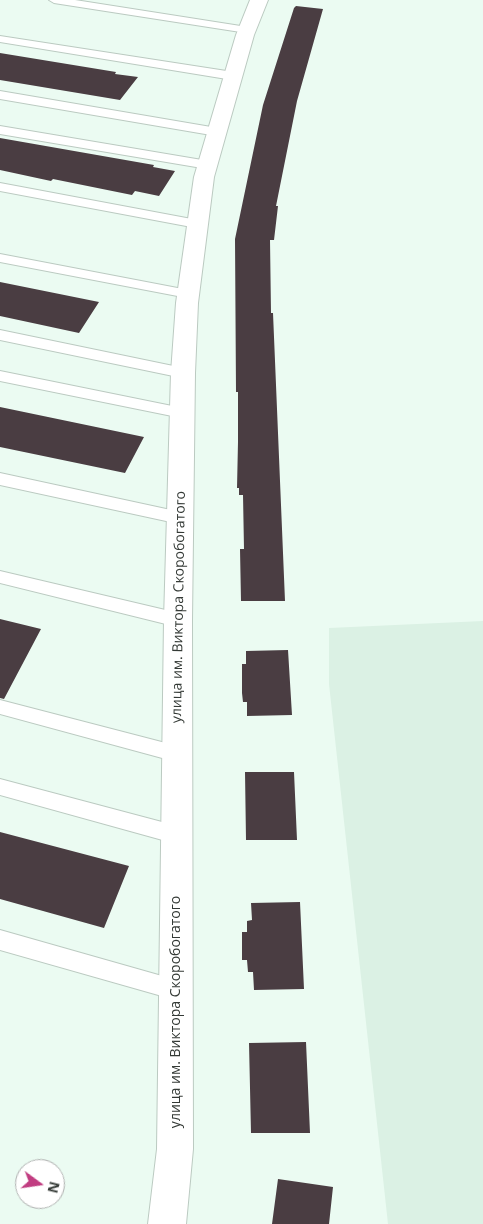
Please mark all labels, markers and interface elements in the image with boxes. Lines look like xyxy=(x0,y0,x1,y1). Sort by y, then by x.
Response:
street label: улица им. Виктора Скоробогатого xyxy=(169,491,189,723)
street label: улица им. Виктора Скоробогатого xyxy=(168,896,184,1128)
north arrow xyxy=(15,1159,65,1209)
text: N xyxy=(43,1180,65,1195)

